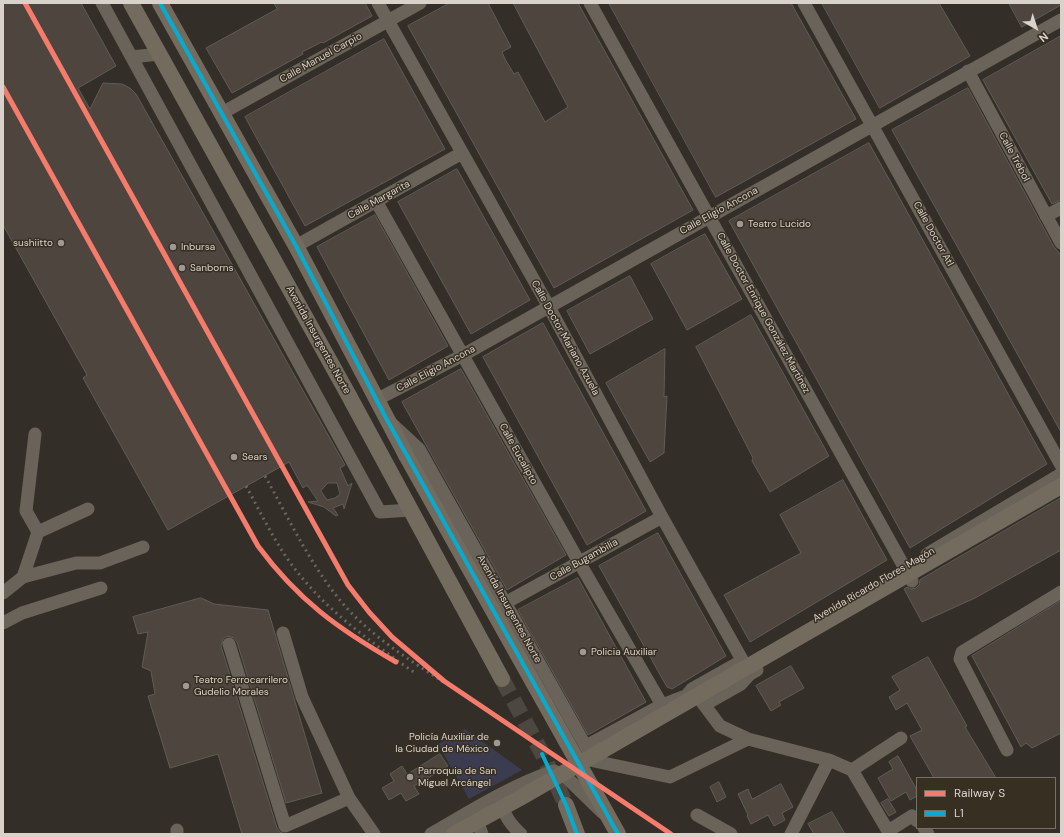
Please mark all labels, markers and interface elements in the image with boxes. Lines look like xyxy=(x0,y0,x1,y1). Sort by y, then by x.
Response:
north arrow xyxy=(1016,8,1056,48)
text: N xyxy=(1036,29,1051,45)
street label: Calle Manuel Carpio xyxy=(278,30,364,86)
street label: Calle Trébol xyxy=(996,130,1032,184)
street label: Calle Margarita xyxy=(346,178,412,222)
street label: Calle Eligio Ancona xyxy=(678,185,760,237)
street label: Calle Doctor Atl xyxy=(910,199,956,269)
place label: Teatro Lucido xyxy=(748,218,811,230)
marker: Teatro Lucido xyxy=(735,219,745,229)
street label: Calle Doctor Enrique González Martínez xyxy=(714,231,812,395)
place label: sushiitto xyxy=(13,237,53,249)
marker: sushiitto xyxy=(56,238,66,248)
place label: Inbursa xyxy=(181,241,215,253)
marker: Inbursa xyxy=(168,242,178,252)
place label: Sanborns xyxy=(190,262,234,274)
marker: Sanborns xyxy=(177,263,187,273)
street label: Calle Doctor Mariano Azuela xyxy=(528,278,602,398)
street label: Avenida Insurgentes Norte xyxy=(283,284,353,396)
street label: Calle Eligio Ancona xyxy=(395,343,477,395)
street label: Calle Eucalipto xyxy=(496,421,540,487)
place label: Sears xyxy=(242,451,268,463)
marker: Sears xyxy=(229,452,239,462)
street label: Calle Bugambilia xyxy=(548,536,620,584)
street label: Avenida Ricardo Flores Magón xyxy=(811,545,937,625)
street label: Avenida Insurgentes Norte xyxy=(474,553,544,665)
place label: Policia Auxiliar xyxy=(591,646,657,658)
marker: Policia Auxiliar xyxy=(578,647,588,657)
place label: Teatro Ferrocarrilero Gudelio Morales xyxy=(194,674,288,698)
marker: Teatro Ferrocarrilero Gudelio Morales xyxy=(181,681,191,691)
place label: Policía Auxiliar de la Ciudad de México xyxy=(395,731,489,754)
marker: Policía Auxiliar de la Ciudad de México xyxy=(492,738,502,748)
place label: Parroquia de San Miguel Arcángel xyxy=(418,765,496,788)
marker: Parroquia de San Miguel Arcángel xyxy=(405,772,415,782)
legend xyxy=(916,777,1056,829)
text: Railway S xyxy=(954,785,1005,801)
text: L1 xyxy=(954,805,964,821)

